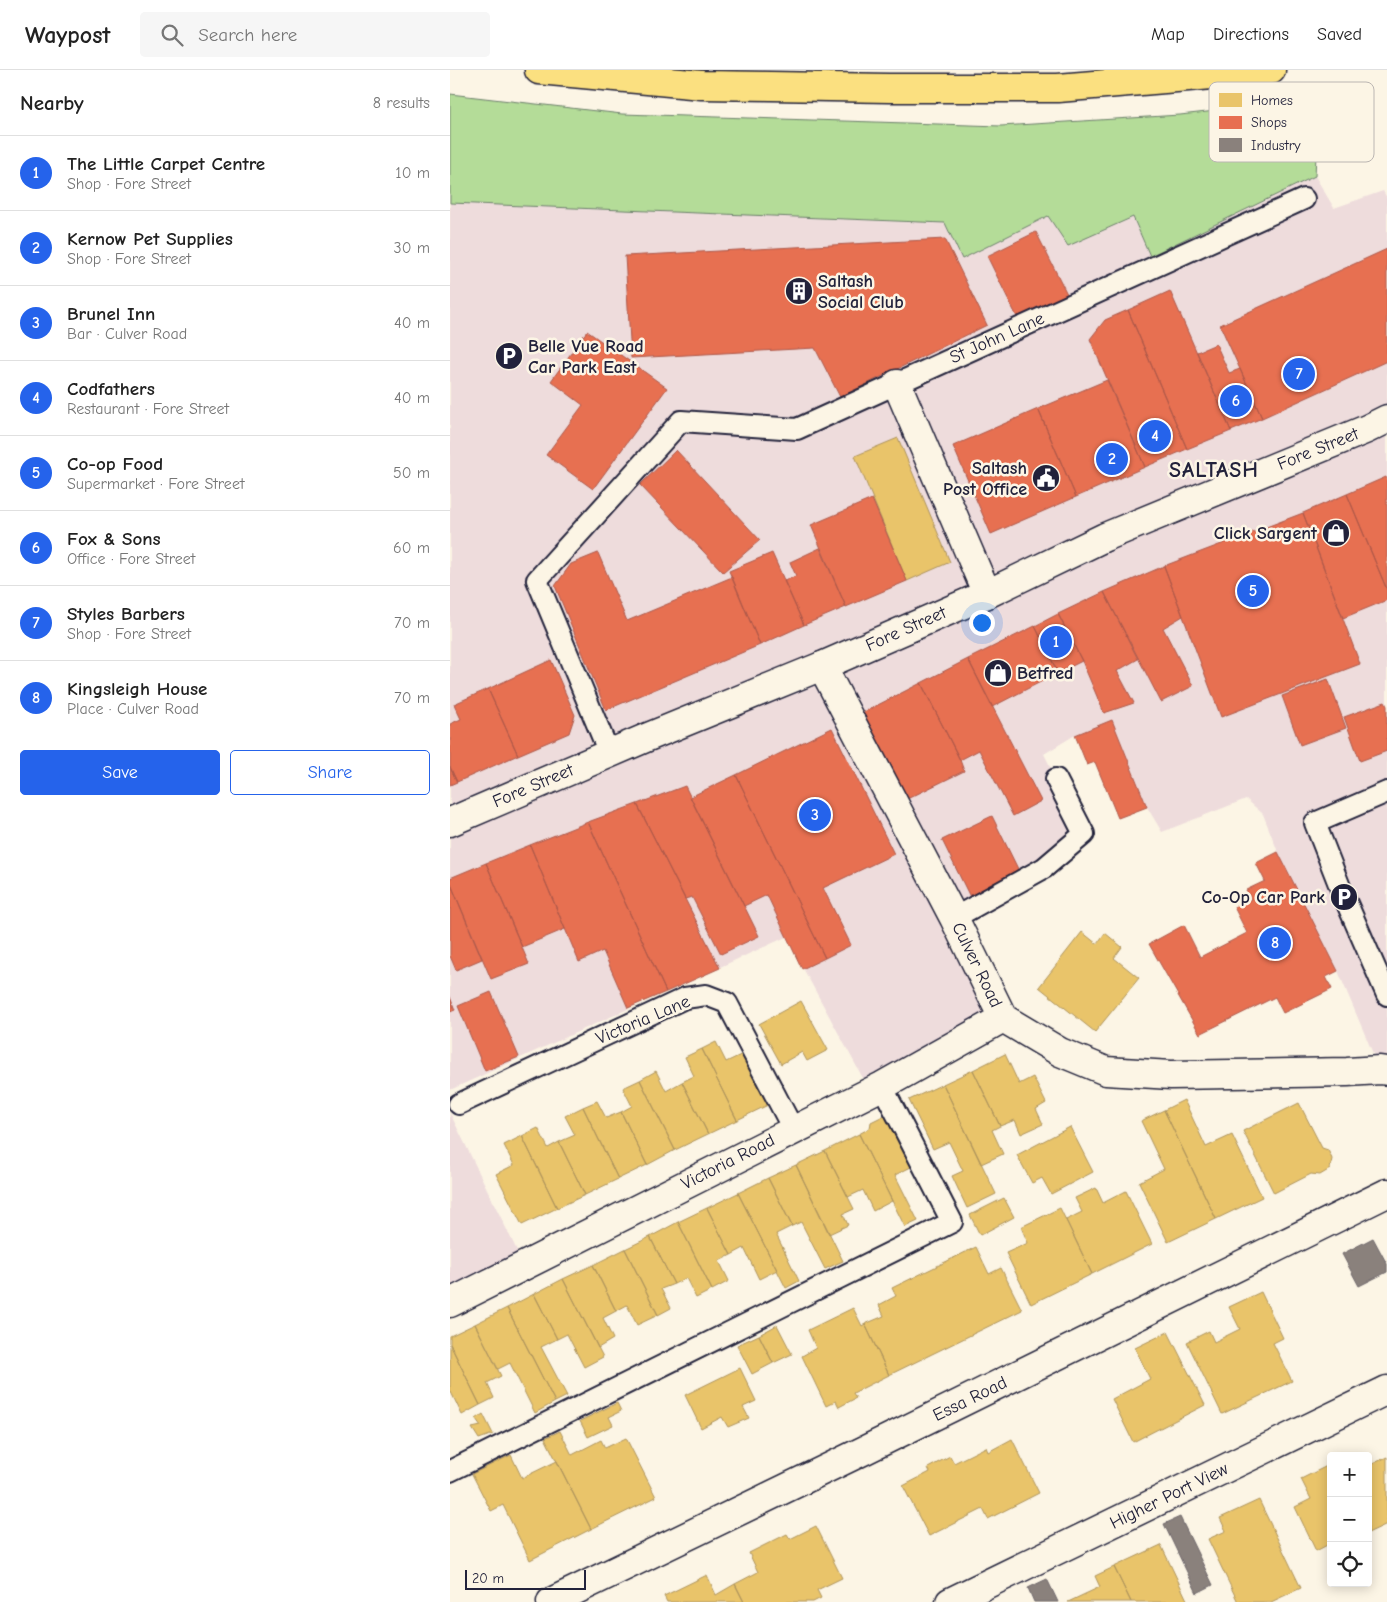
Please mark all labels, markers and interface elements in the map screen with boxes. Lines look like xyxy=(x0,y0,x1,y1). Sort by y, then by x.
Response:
search box xyxy=(140,12,490,57)
text: Waypost xyxy=(25,21,110,49)
icon: search xyxy=(158,21,186,49)
text: Search here xyxy=(198,24,297,46)
text: Map xyxy=(1151,24,1185,45)
text: Directions xyxy=(1213,24,1289,45)
text: Saved xyxy=(1317,24,1362,45)
legend xyxy=(1209,82,1374,162)
text: Nearby xyxy=(20,91,84,115)
text: Homes xyxy=(1251,92,1293,109)
text: 8 results xyxy=(373,94,430,112)
text: Shops xyxy=(1251,114,1287,131)
text: Industry xyxy=(1251,137,1301,154)
text: The Little Carpet Centre xyxy=(67,153,265,175)
text: 1 xyxy=(33,164,39,182)
text: 10 m xyxy=(395,164,430,182)
text: Shop · Fore Street xyxy=(67,175,191,193)
text: Kernow Pet Supplies xyxy=(67,228,233,250)
text: 2 xyxy=(32,239,40,257)
text: 30 m xyxy=(394,239,430,257)
text: Shop · Fore Street xyxy=(67,250,191,268)
place label: Saltash Social Club xyxy=(818,271,904,313)
building icon: Saltash Social Club xyxy=(784,276,814,306)
text: Brunel Inn xyxy=(67,303,155,325)
street label: St John Lane xyxy=(946,308,1048,368)
text: 3 xyxy=(32,314,40,332)
text: 40 m xyxy=(394,314,430,332)
text: Bar · Culver Road xyxy=(67,325,187,343)
place label: Belle Vue Road Car Park East xyxy=(528,336,644,378)
parking icon: Belle Vue Road Car Park East xyxy=(494,341,524,371)
pin: 7 xyxy=(1283,355,1315,393)
text: Codfathers xyxy=(67,378,155,400)
pin: 6 xyxy=(1220,382,1252,420)
text: 4 xyxy=(32,389,40,407)
text: 40 m xyxy=(394,389,430,407)
text: Restaurant · Fore Street xyxy=(67,400,229,418)
pin: 4 xyxy=(1139,417,1171,455)
street label: Fore Street xyxy=(1274,423,1362,475)
pin: 2 xyxy=(1096,440,1128,478)
text: Co-op Food xyxy=(67,453,163,475)
district label: SALTASH xyxy=(1169,457,1259,483)
place label: Saltash Post Office xyxy=(943,458,1027,500)
public building icon: Saltash Post Office xyxy=(1031,463,1061,493)
text: 5 xyxy=(32,464,40,482)
text: 50 m xyxy=(393,464,430,482)
text: Supermarket · Fore Street xyxy=(67,475,244,493)
shop icon: Click Sargent xyxy=(1321,518,1351,548)
place label: Click Sargent xyxy=(1214,523,1318,544)
text: Fox & Sons xyxy=(67,528,161,550)
text: 6 xyxy=(32,539,40,557)
text: 60 m xyxy=(393,539,430,557)
text: Office · Fore Street xyxy=(67,550,195,568)
pin: 5 xyxy=(1237,572,1269,610)
street label: Fore Street xyxy=(863,602,950,656)
text: Styles Barbers xyxy=(67,603,185,625)
your location xyxy=(969,610,995,636)
text: 7 xyxy=(32,614,40,632)
text: 70 m xyxy=(394,614,430,632)
pin: 1 xyxy=(1040,623,1072,661)
text: Shop · Fore Street xyxy=(67,625,191,643)
shop icon: Betfred xyxy=(983,658,1013,688)
place label: Betfred xyxy=(1017,663,1073,684)
text: Kingsleigh House xyxy=(67,678,207,700)
text: 8 xyxy=(32,689,40,707)
text: 70 m xyxy=(394,689,430,707)
text: Place · Culver Road xyxy=(67,700,199,718)
button: Save xyxy=(20,750,220,795)
button: Share xyxy=(230,750,430,795)
street label: Fore Street xyxy=(489,759,577,812)
pin: 3 xyxy=(799,796,831,834)
parking icon: Co-Op Car Park xyxy=(1329,882,1359,912)
place label: Co-Op Car Park xyxy=(1202,887,1325,908)
street label: Culver Road xyxy=(947,919,1007,1011)
pin: 8 xyxy=(1259,924,1291,962)
street label: Victoria Lane xyxy=(593,991,693,1049)
street label: Victoria Road xyxy=(678,1130,778,1194)
street label: Essa Road xyxy=(929,1372,1011,1426)
map controls xyxy=(1327,1452,1372,1587)
button: + xyxy=(1327,1452,1372,1497)
street label: Higher Port View xyxy=(1106,1458,1232,1534)
button: − xyxy=(1327,1497,1372,1542)
button: locate xyxy=(1327,1542,1372,1587)
scale bar xyxy=(465,1567,586,1590)
text: 20 m xyxy=(472,1570,504,1587)

